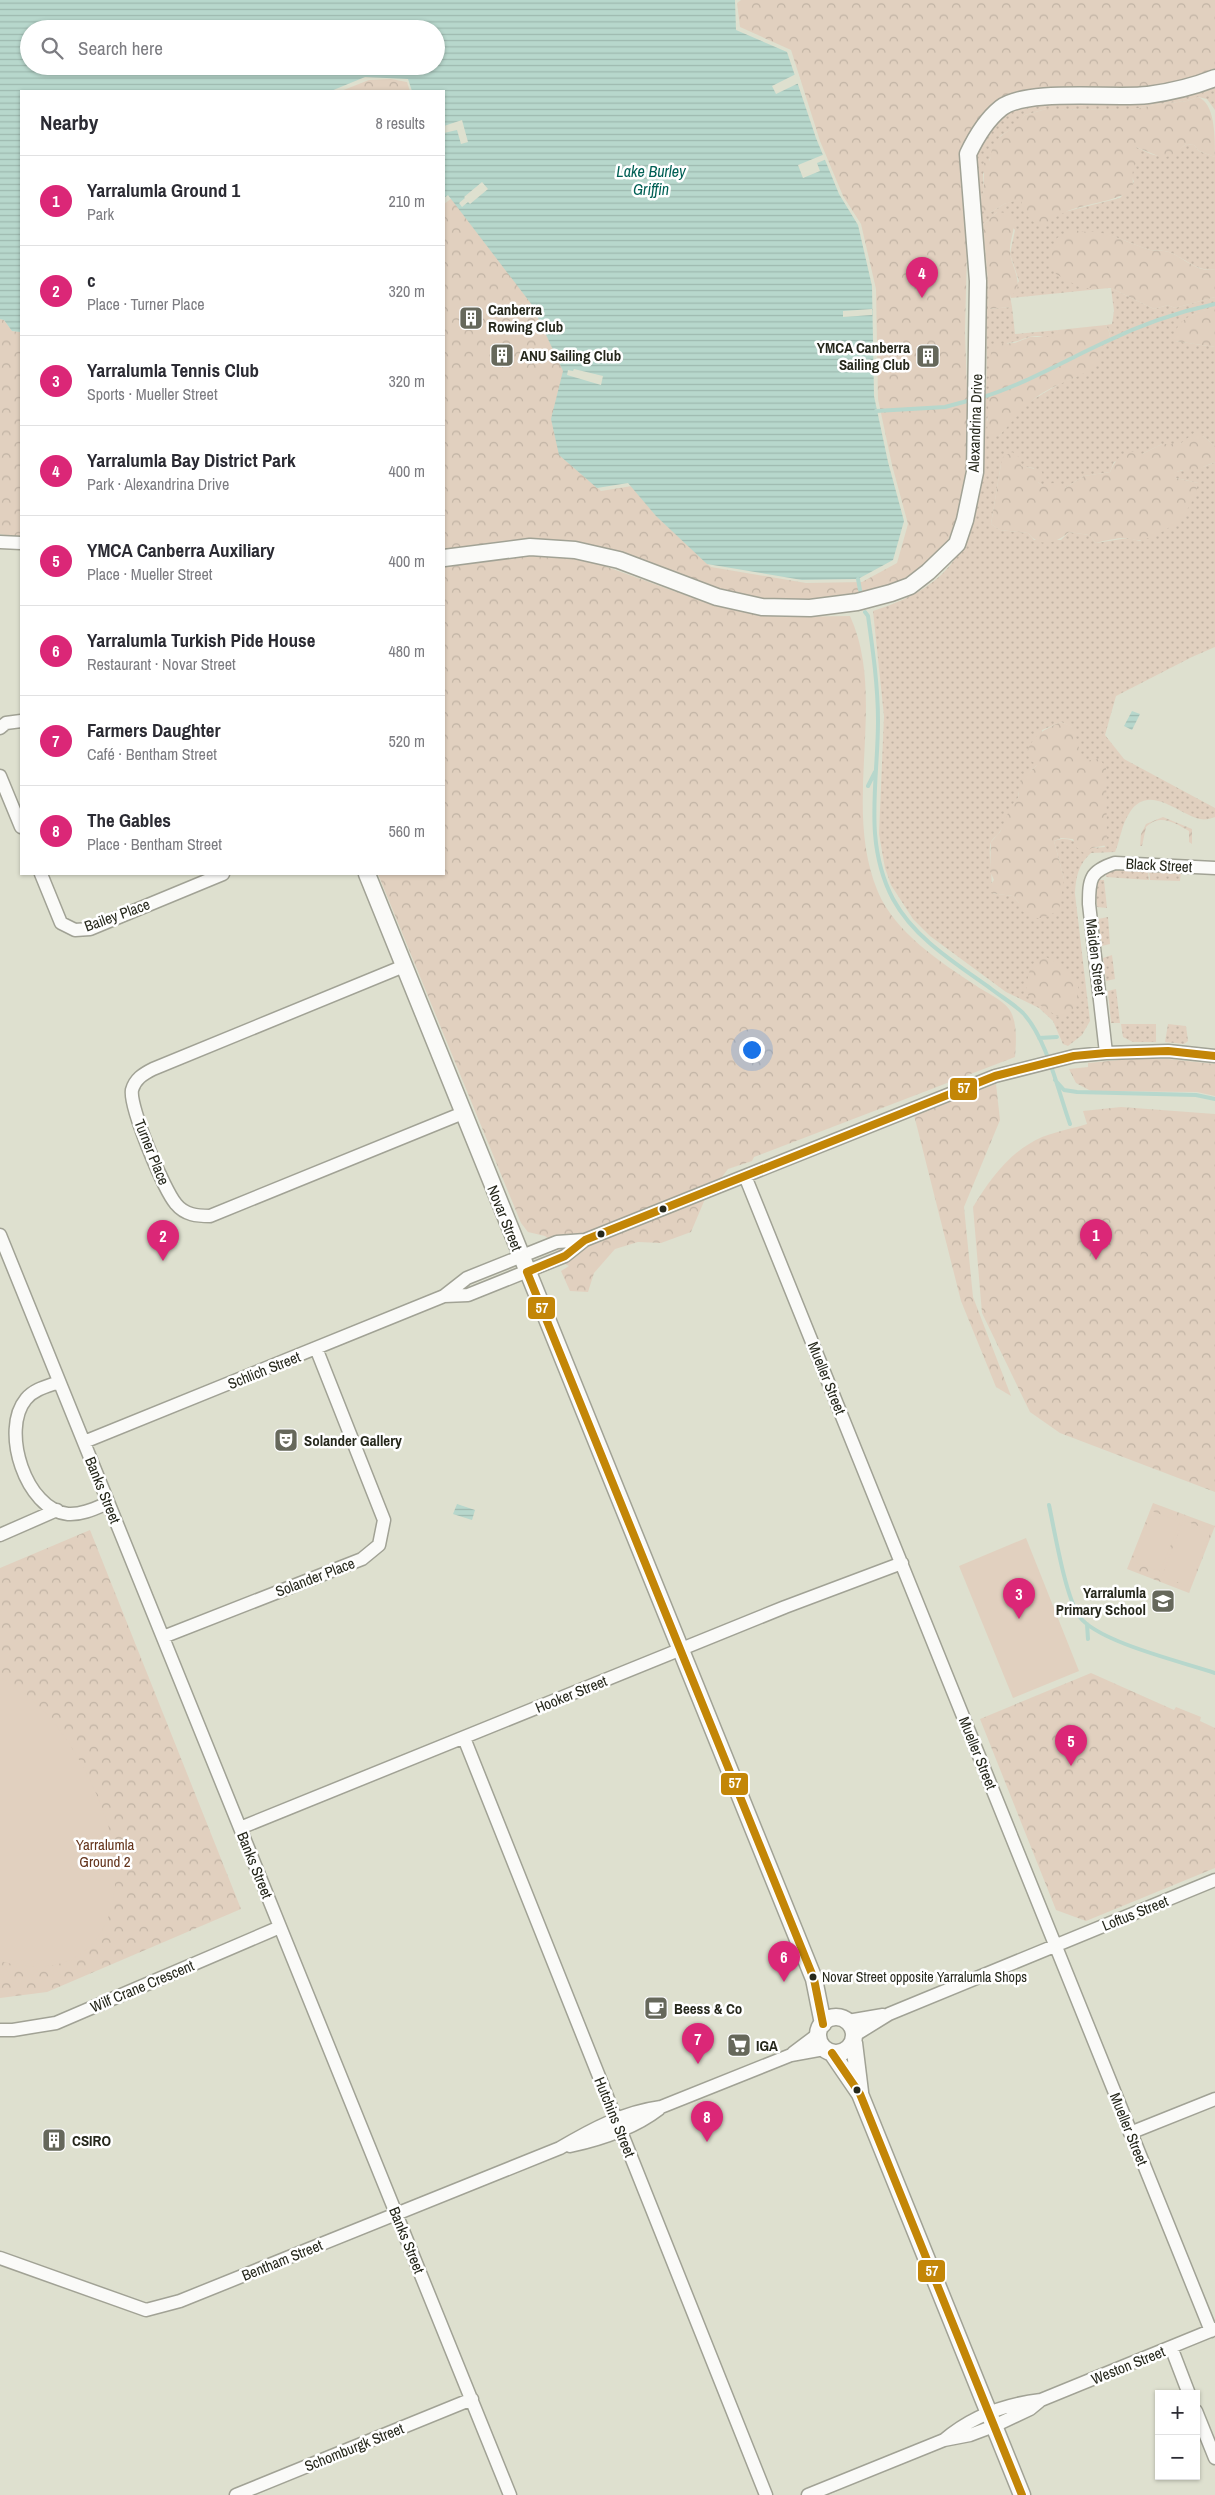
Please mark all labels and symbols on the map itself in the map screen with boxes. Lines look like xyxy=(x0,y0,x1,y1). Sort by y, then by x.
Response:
water label: Lake Burley Griffin xyxy=(616,160,687,200)
pin: 4 xyxy=(906,257,938,298)
place label: Canberra Rowing Club xyxy=(488,299,563,337)
building icon: Canberra Rowing Club xyxy=(458,305,484,331)
place label: YMCA Canberra Sailing Club xyxy=(817,337,910,375)
building icon: ANU Sailing Club xyxy=(489,342,515,368)
building icon: YMCA Canberra Sailing Club xyxy=(915,343,941,369)
place label: ANU Sailing Club xyxy=(520,345,621,366)
street label: Alexandrina Drive xyxy=(963,373,987,474)
street label: Black Street xyxy=(1125,853,1193,877)
street label: Bailey Place xyxy=(81,893,153,937)
street label: Maiden Street xyxy=(1081,917,1111,997)
your location xyxy=(739,1037,765,1063)
line badge: 57 xyxy=(949,1077,978,1101)
text: 57 xyxy=(958,1079,971,1097)
street label: Turner Place xyxy=(129,1116,175,1188)
street label: Novar Street xyxy=(482,1182,528,1254)
unlabelled marker xyxy=(658,1204,668,1214)
pin: 1 xyxy=(1080,1219,1112,1260)
pin: 2 xyxy=(147,1220,179,1261)
unlabelled marker xyxy=(596,1229,606,1239)
line badge: 57 xyxy=(527,1296,556,1320)
text: 57 xyxy=(536,1299,549,1317)
street label: Mueller Street xyxy=(803,1339,851,1418)
street label: Schlich Street xyxy=(225,1346,304,1394)
theatre icon: Solander Gallery xyxy=(273,1427,299,1453)
place label: Solander Gallery xyxy=(304,1430,402,1451)
street label: Banks Street xyxy=(80,1453,126,1527)
street label: Solander Place xyxy=(272,1552,358,1602)
pin: 3 xyxy=(1003,1578,1035,1619)
place label: Yarralumla Primary School xyxy=(1056,1582,1146,1620)
school or university icon: Yarralumla Primary School xyxy=(1150,1588,1176,1614)
street label: Hooker Street xyxy=(532,1670,611,1718)
street label: Mueller Street xyxy=(954,1714,1002,1793)
pin: 5 xyxy=(1055,1725,1087,1766)
line badge: 57 xyxy=(720,1772,749,1796)
text: 57 xyxy=(729,1774,742,1792)
street label: Banks Street xyxy=(232,1828,278,1902)
park label: Yarralumla Ground 2 xyxy=(76,1834,134,1872)
street label: Loftus Street xyxy=(1099,1890,1172,1936)
pin: 6 xyxy=(768,1941,800,1982)
street label: Wilf Crane Crescent xyxy=(87,1954,198,2017)
place label: Novar Street opposite Yarralumla Shops xyxy=(822,1968,1027,1986)
marker: Novar Street opposite Yarralumla Shops xyxy=(808,1972,818,1982)
cafe icon: Beess & Co xyxy=(643,1995,669,2021)
place label: Beess & Co xyxy=(674,1998,742,2019)
pin: 7 xyxy=(682,2023,714,2064)
supermarket icon: IGA xyxy=(726,2032,752,2058)
place label: IGA xyxy=(756,2035,778,2056)
street label: Hutchins Street xyxy=(589,2074,641,2161)
unlabelled marker xyxy=(852,2085,862,2095)
street label: Mueller Street xyxy=(1105,2090,1153,2169)
pin: 8 xyxy=(691,2101,723,2142)
building icon: CSIRO xyxy=(41,2127,67,2153)
place label: CSIRO xyxy=(72,2130,111,2151)
street label: Banks Street xyxy=(384,2203,430,2277)
street label: Bentham Street xyxy=(238,2234,326,2286)
line badge: 57 xyxy=(917,2259,946,2283)
text: 57 xyxy=(926,2262,939,2280)
street label: Weston Street xyxy=(1088,2340,1169,2389)
street label: Schomburgk Street xyxy=(301,2417,407,2476)

